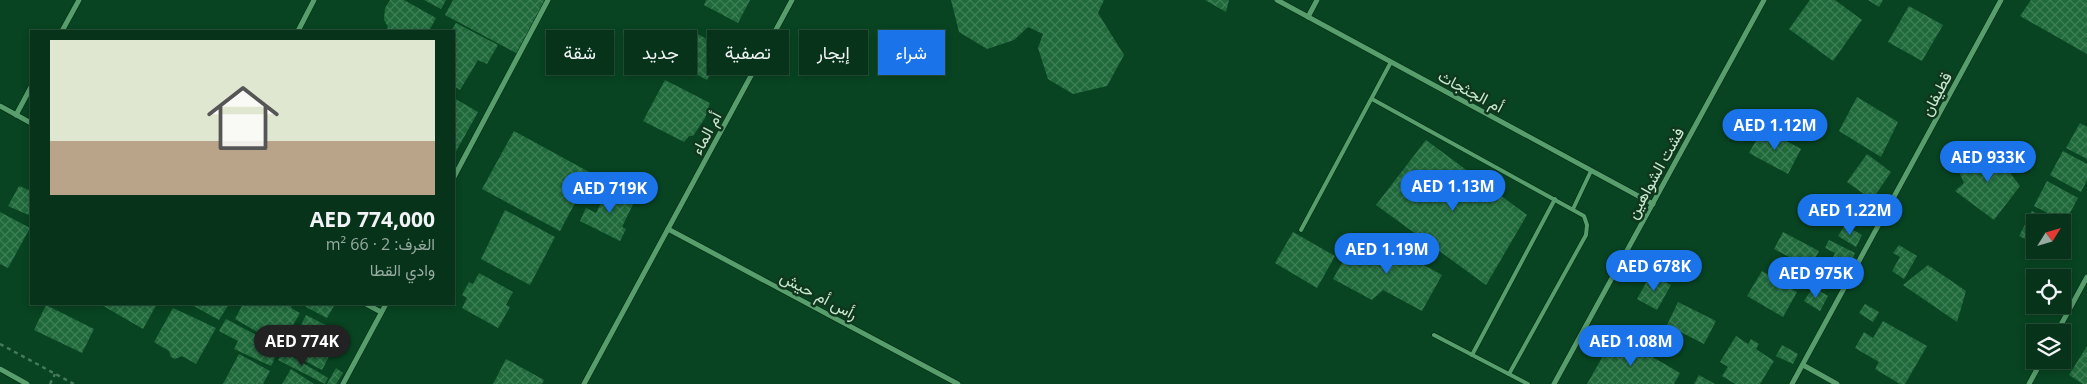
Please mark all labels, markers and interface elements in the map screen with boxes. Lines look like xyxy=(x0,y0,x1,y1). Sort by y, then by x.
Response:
chip: شقة xyxy=(546,30,614,75)
chip: جديد xyxy=(624,30,697,75)
chip: تصفية xyxy=(707,30,789,75)
chip: إيجار xyxy=(799,30,868,75)
chip: شراء xyxy=(878,30,945,75)
street label: أم الجثجاث xyxy=(1434,65,1508,118)
street label: قطيفان xyxy=(1915,68,1957,120)
icon: home xyxy=(198,73,288,163)
street label: أم الماء xyxy=(686,107,727,158)
pin: AED 1.12M xyxy=(1718,108,1832,151)
text: AED 1.12M xyxy=(1733,114,1817,136)
street label: فشت الشواهين xyxy=(1621,123,1689,223)
pin: AED 933K xyxy=(1936,140,2040,183)
text: AED 933K xyxy=(1951,146,2025,168)
pin: AED 1.13M xyxy=(1396,170,1510,212)
pin: AED 719K xyxy=(558,172,662,214)
text: AED 1.13M xyxy=(1411,175,1495,197)
text: AED 719K xyxy=(573,177,647,199)
pin: AED 1.22M xyxy=(1793,194,1907,236)
text: AED 1.22M xyxy=(1808,199,1892,221)
text: AED 774,000 xyxy=(310,205,435,233)
north arrow xyxy=(2026,214,2071,259)
map controls xyxy=(2026,214,2071,369)
pin: AED 1.19M xyxy=(1330,232,1444,275)
text: الغرف: 2 · 66 m² xyxy=(326,233,435,255)
text: AED 1.19M xyxy=(1345,238,1429,260)
pin: AED 678K xyxy=(1602,250,1706,292)
text: AED 678K xyxy=(1617,255,1691,277)
pin: AED 975K xyxy=(1764,256,1868,299)
text: وادي القطا xyxy=(370,259,435,281)
text: AED 975K xyxy=(1779,262,1853,284)
street label: رأس أم حيش xyxy=(776,265,862,325)
button: locate xyxy=(2026,269,2071,314)
pin: AED 774K xyxy=(250,324,354,367)
pin: AED 1.08M xyxy=(1574,324,1688,367)
button: layers xyxy=(2026,324,2071,369)
text: AED 774K xyxy=(265,330,339,352)
text: AED 1.08M xyxy=(1589,330,1673,352)

